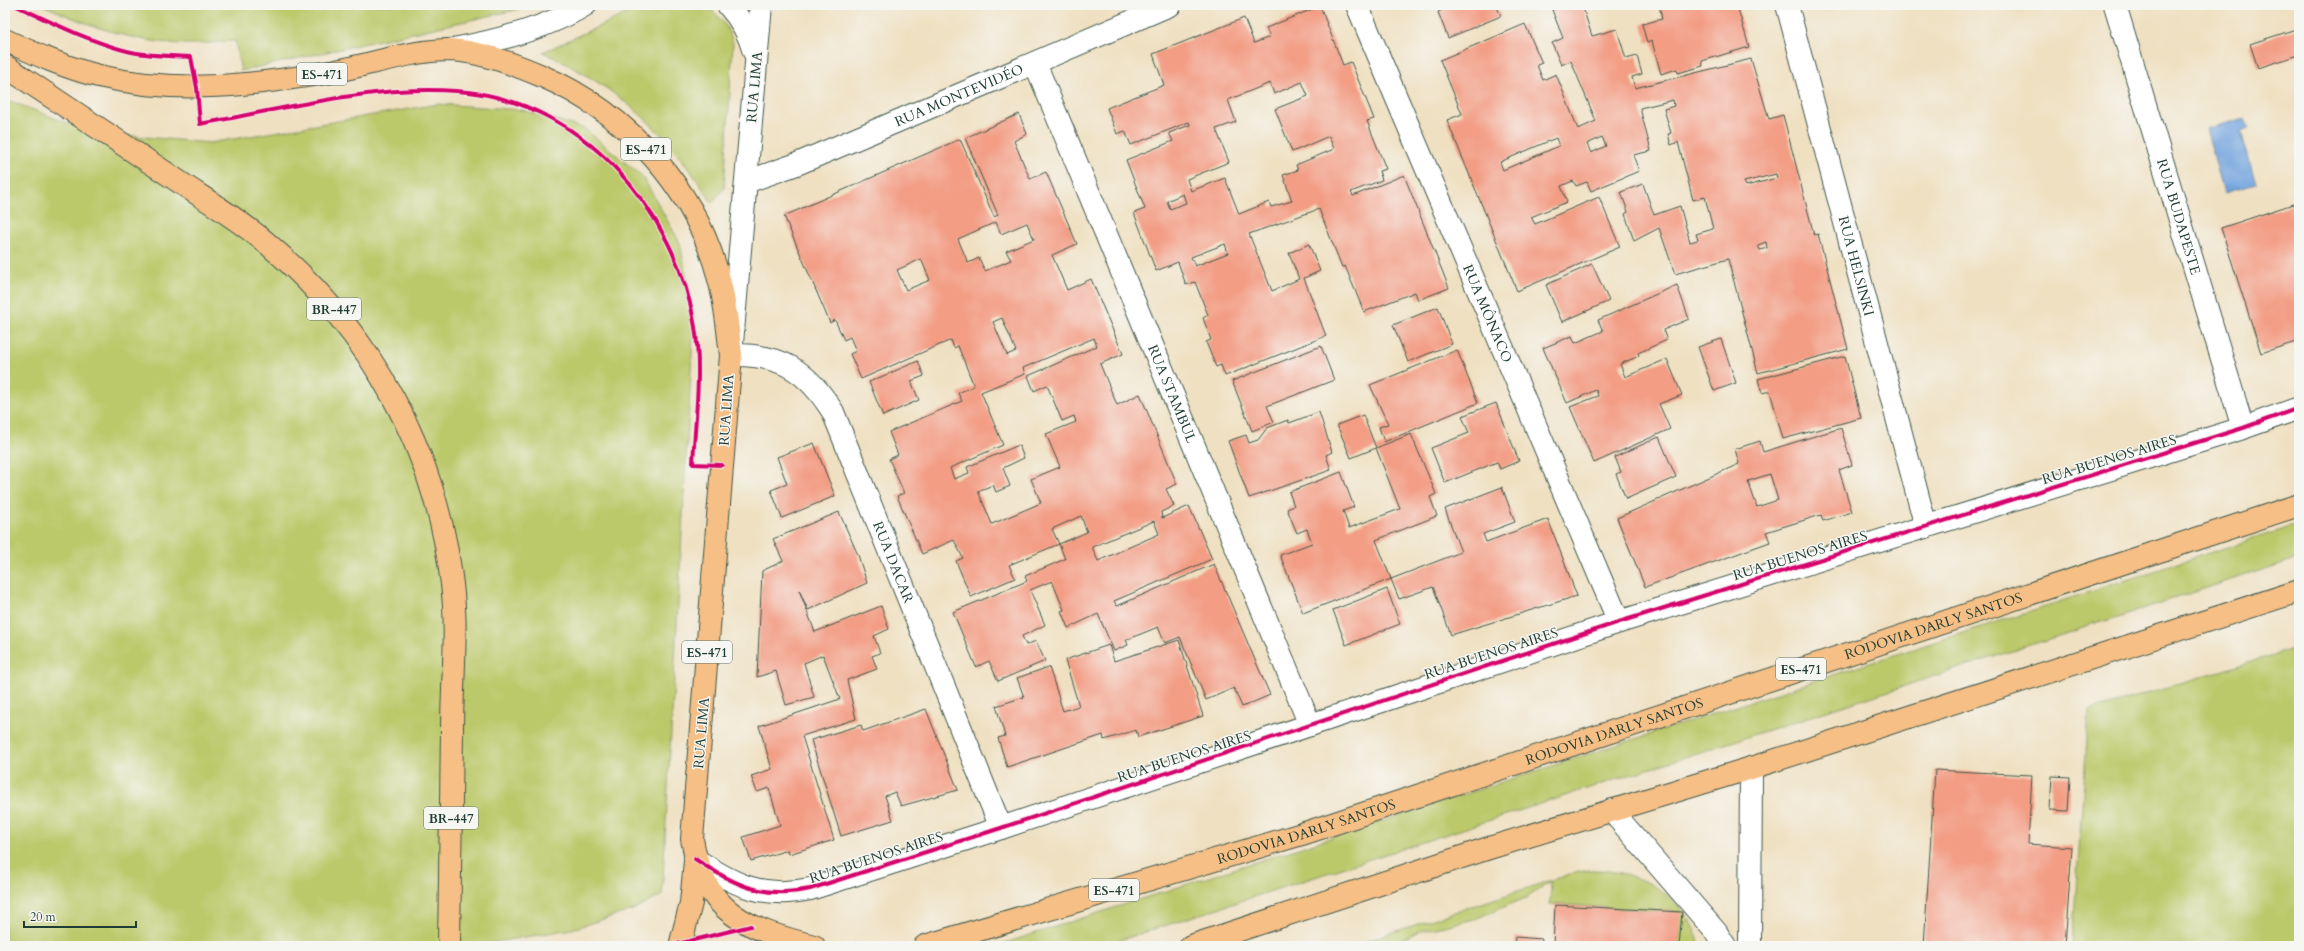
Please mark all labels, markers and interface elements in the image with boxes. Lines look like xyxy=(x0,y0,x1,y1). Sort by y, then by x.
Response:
street label: RUA LIMA xyxy=(742,51,767,123)
street label: RUA MONTEVIDÉO xyxy=(892,60,1026,131)
road number: ES-471 xyxy=(297,63,347,85)
road number: ES-471 xyxy=(621,138,671,160)
street label: RUA BUDAPESTE xyxy=(2152,156,2205,277)
street label: RUA HELSINKI xyxy=(1834,214,1878,318)
street label: RUA MÔNACO xyxy=(1458,262,1517,366)
road number: BR-447 xyxy=(307,298,361,320)
street label: RUA STAMBUL xyxy=(1143,342,1201,446)
street label: RUA LIMA xyxy=(715,374,738,446)
street label: RUA BUENOS AIRES xyxy=(2040,430,2179,489)
street label: RUA DACAR xyxy=(868,519,918,606)
street label: RUA BUENOS AIRES xyxy=(1731,526,1870,585)
street label: RODOVIA DARLY SANTOS xyxy=(1842,588,2025,664)
street label: RUA BUENOS AIRES xyxy=(1422,623,1560,684)
road number: ES-471 xyxy=(682,641,732,663)
road number: ES-471 xyxy=(1776,658,1826,680)
street label: RODOVIA DARLY SANTOS xyxy=(1523,693,1706,770)
street label: RUA LIMA xyxy=(689,697,714,769)
street label: RUA BUENOS AIRES xyxy=(1115,726,1253,787)
street label: RODOVIA DARLY SANTOS xyxy=(1215,795,1398,869)
road number: BR-447 xyxy=(424,807,478,829)
street label: RUA BUENOS AIRES xyxy=(807,827,945,888)
road number: ES-471 xyxy=(1089,879,1139,901)
scale bar xyxy=(24,903,136,929)
text: 20 m xyxy=(30,909,57,925)

